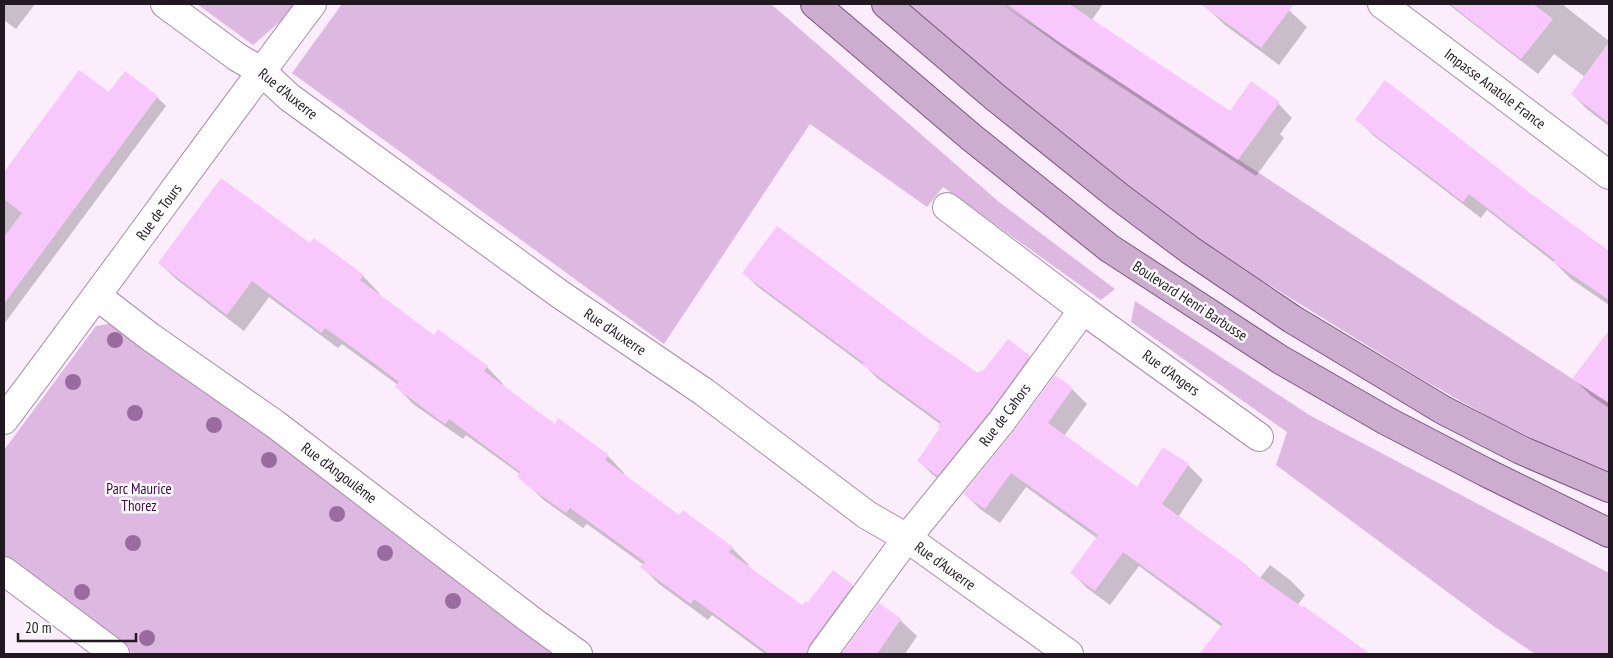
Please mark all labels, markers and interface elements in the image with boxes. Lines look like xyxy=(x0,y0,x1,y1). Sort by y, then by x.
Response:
street label: Impasse Anatole France xyxy=(1441,44,1550,133)
street label: Rue d'Auxerre xyxy=(255,64,322,123)
street label: Rue de Tours xyxy=(132,179,186,244)
street label: Boulevard Henri Barbusse xyxy=(1129,256,1251,345)
street label: Rue d'Auxerre xyxy=(581,304,650,359)
street label: Rue d'Angers xyxy=(1139,345,1204,400)
street label: Rue de Cahors xyxy=(975,379,1034,450)
street label: Rue d'Angoulême xyxy=(298,438,381,507)
park label: Parc Maurice Thorez xyxy=(106,479,172,515)
street label: Rue d'Auxerre xyxy=(911,537,980,594)
scale bar xyxy=(18,610,135,642)
text: 20 m xyxy=(25,618,51,637)

